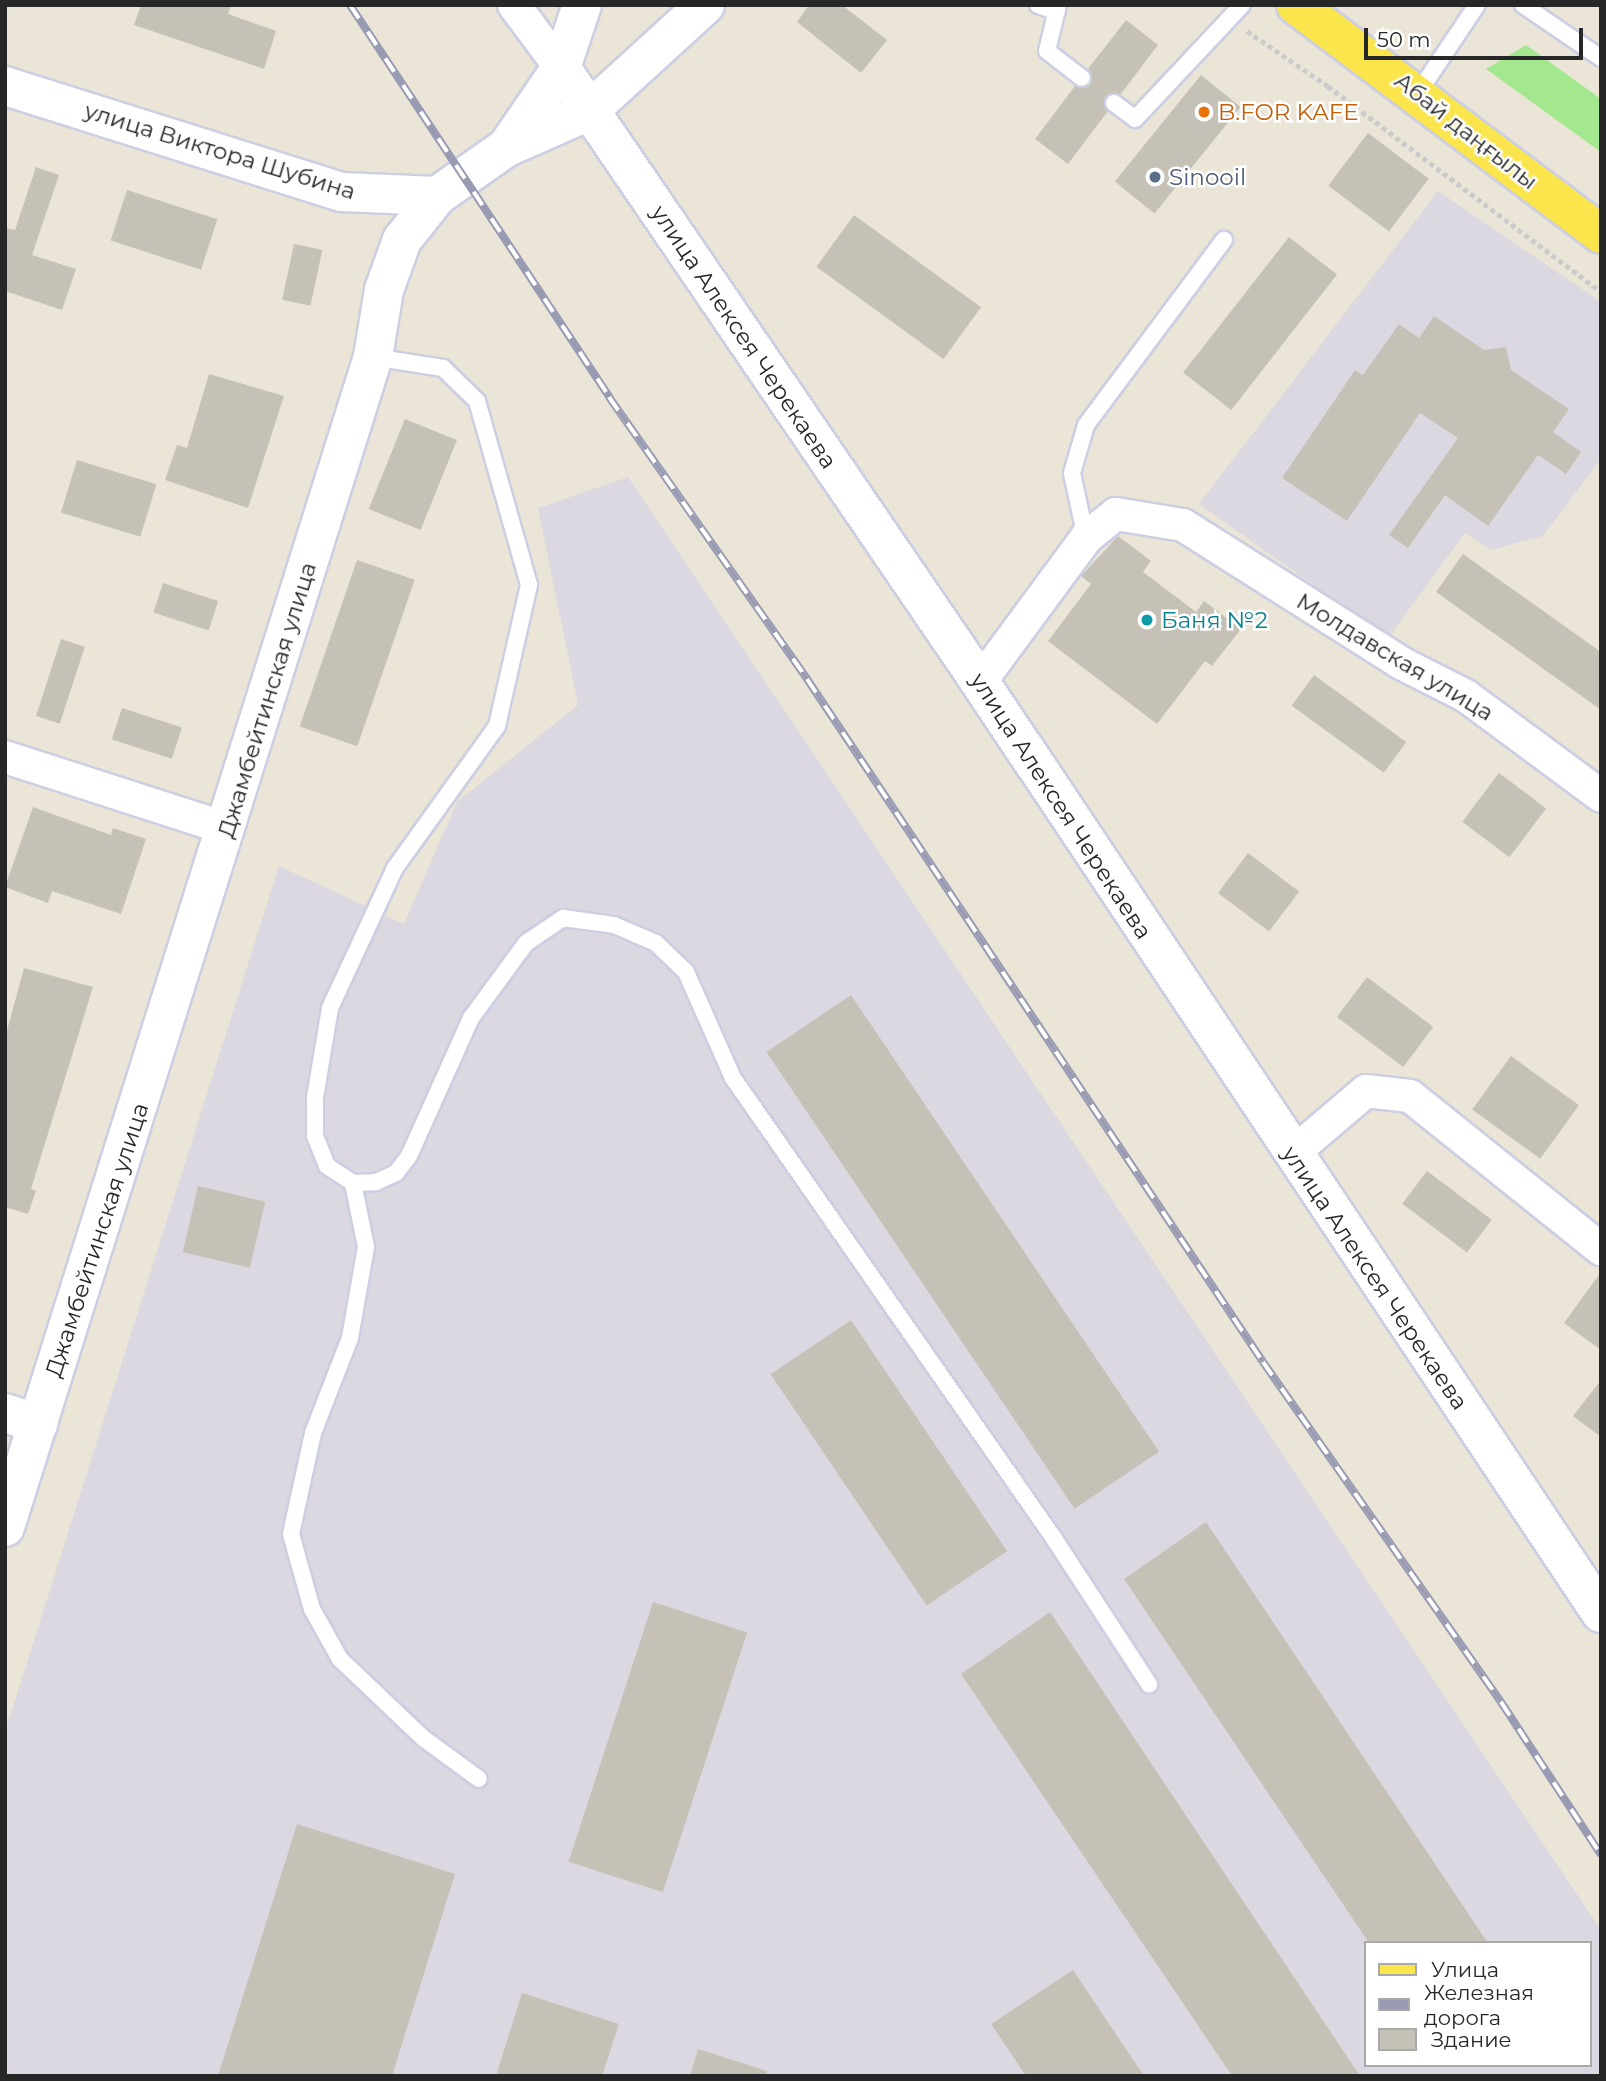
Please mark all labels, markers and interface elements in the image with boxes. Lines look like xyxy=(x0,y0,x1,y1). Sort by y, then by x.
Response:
scale bar xyxy=(1368,14,1587,58)
text: 50 m xyxy=(1377,27,1431,52)
street label: Абай даңғылы xyxy=(1389,67,1543,195)
street label: улица Виктора Шубина xyxy=(81,97,359,205)
place label: B.FOR KAFE xyxy=(1218,98,1359,126)
marker: B.FOR KAFE xyxy=(1196,104,1212,120)
place label: Sinooil xyxy=(1169,163,1246,191)
marker: Sinooil xyxy=(1147,169,1163,185)
street label: улица Алексея Черекаева xyxy=(645,200,843,474)
street label: Джамбейтинская улица xyxy=(212,559,322,841)
street label: Молдавская улица xyxy=(1292,587,1498,727)
place label: Баня №2 xyxy=(1161,606,1268,634)
marker: Баня №2 xyxy=(1139,612,1155,628)
street label: улица Алексея Черекаева xyxy=(964,668,1158,944)
street label: Джамбейтинская улица xyxy=(40,1099,154,1381)
street label: улица Алексея Черекаева xyxy=(1276,1141,1474,1415)
legend xyxy=(1364,1941,1592,2067)
text: Улица xyxy=(1431,1957,1499,1982)
text: Железная дорога xyxy=(1424,1980,1534,2030)
text: Здание xyxy=(1431,2027,1512,2052)

